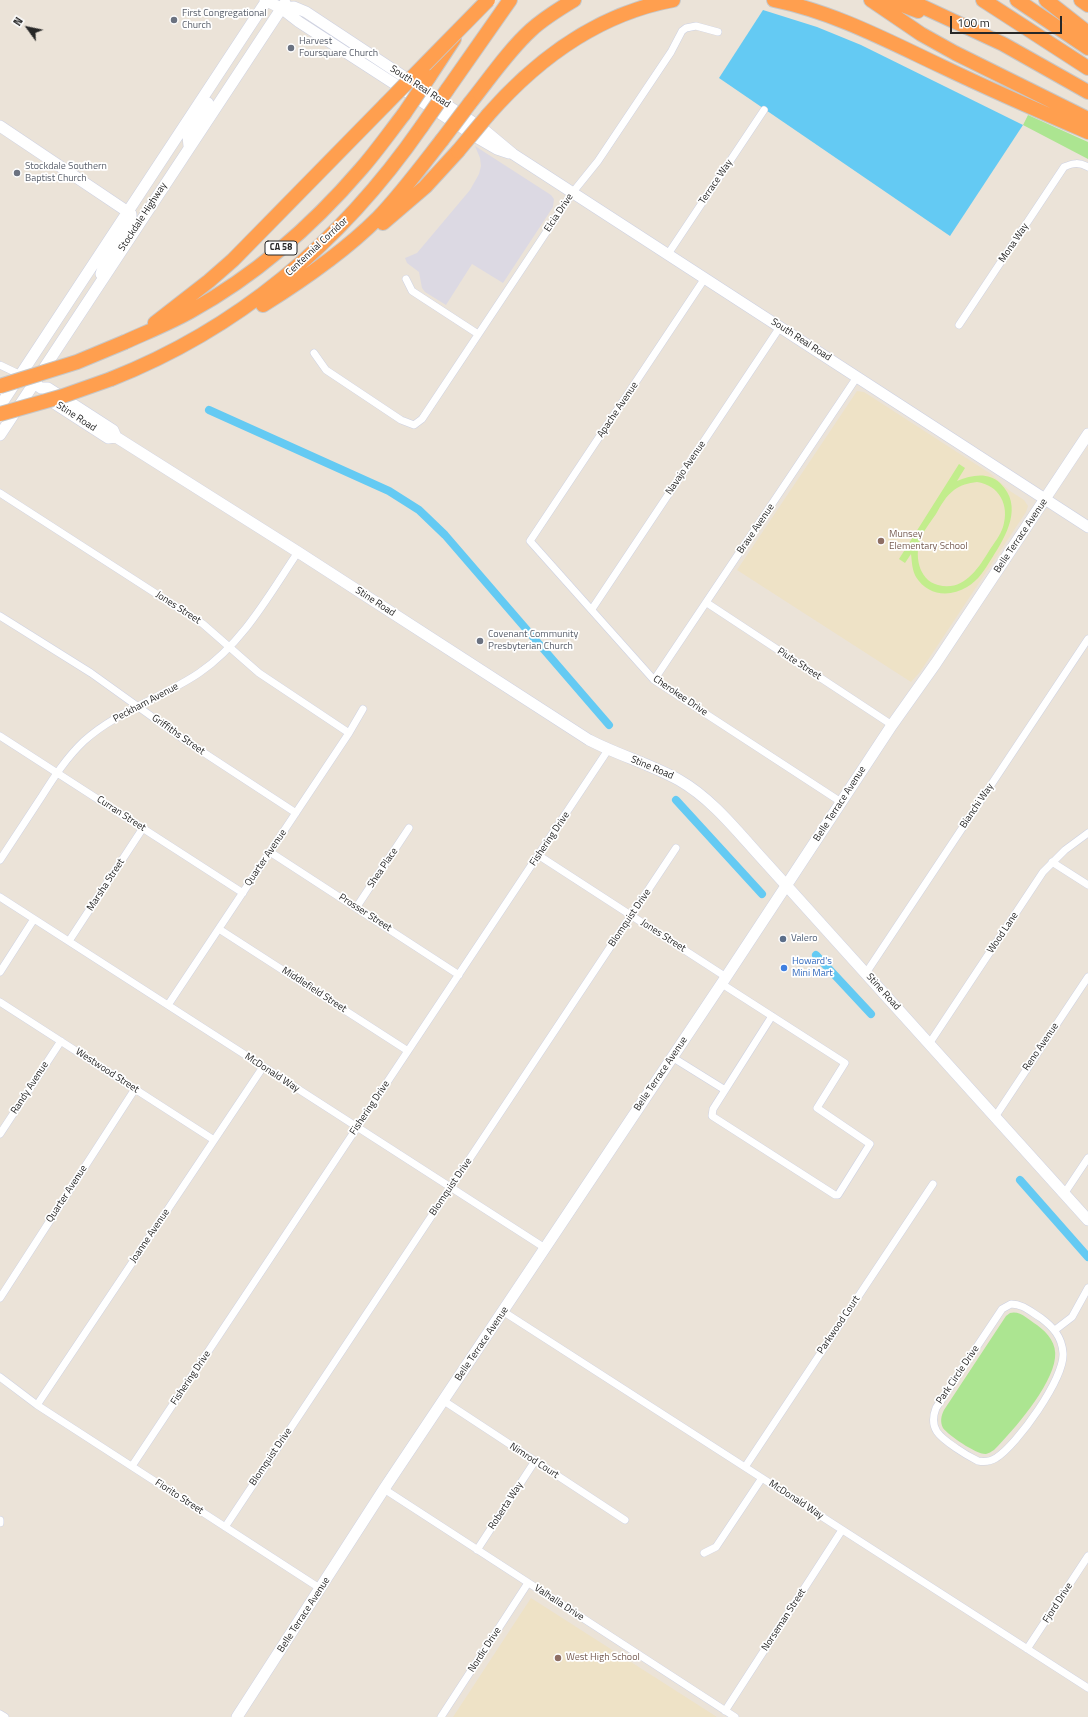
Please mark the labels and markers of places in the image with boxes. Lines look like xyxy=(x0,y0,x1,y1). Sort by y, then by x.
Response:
place label: First Congregational Church xyxy=(182,8,267,32)
marker: First Congregational Church xyxy=(169,15,179,25)
place label: Harvest Foursquare Church xyxy=(299,36,378,60)
marker: Harvest Foursquare Church xyxy=(286,43,296,53)
place label: Stockdale Southern Baptist Church xyxy=(25,161,107,184)
marker: Stockdale Southern Baptist Church xyxy=(12,168,22,178)
place label: Munsey Elementary School xyxy=(889,529,968,552)
marker: Munsey Elementary School xyxy=(876,536,886,546)
place label: Covenant Community Presbyterian Church xyxy=(488,629,578,652)
marker: Covenant Community Presbyterian Church xyxy=(475,636,485,646)
place label: Valero xyxy=(791,933,818,945)
marker: Valero xyxy=(778,934,788,944)
place label: Howard's Mini Mart xyxy=(792,956,833,980)
marker: Howard's Mini Mart xyxy=(779,963,789,973)
place label: West High School xyxy=(566,1652,640,1664)
marker: West High School xyxy=(553,1653,563,1663)

